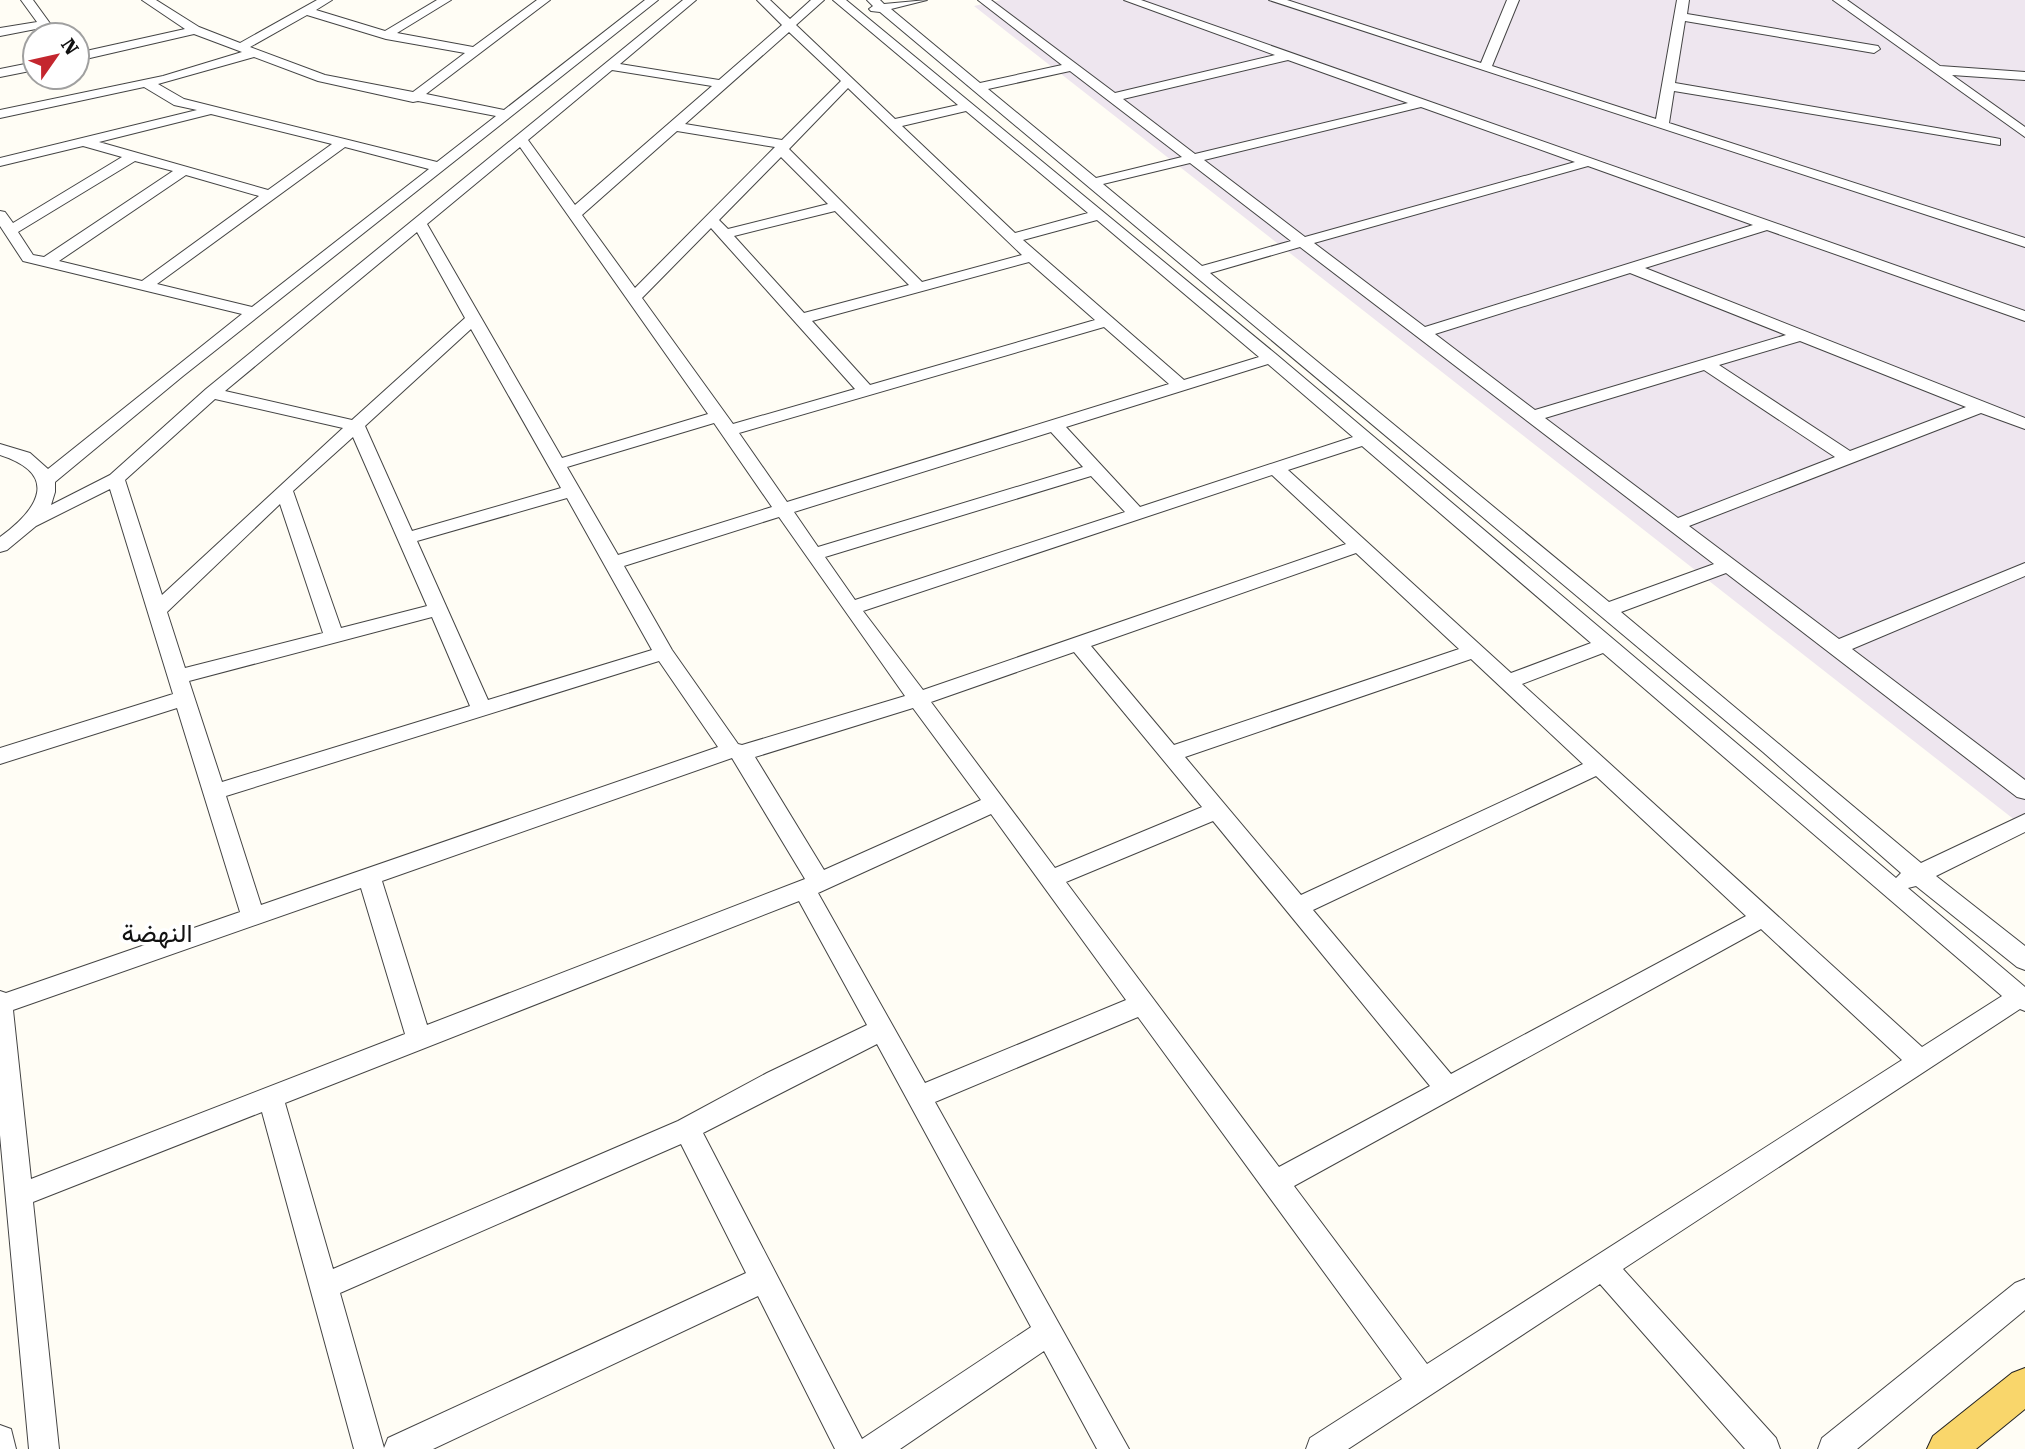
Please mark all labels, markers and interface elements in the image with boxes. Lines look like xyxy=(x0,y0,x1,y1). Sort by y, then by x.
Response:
north arrow xyxy=(21,21,91,91)
text: N xyxy=(56,34,84,60)
district label: النهضة xyxy=(121,918,193,949)

